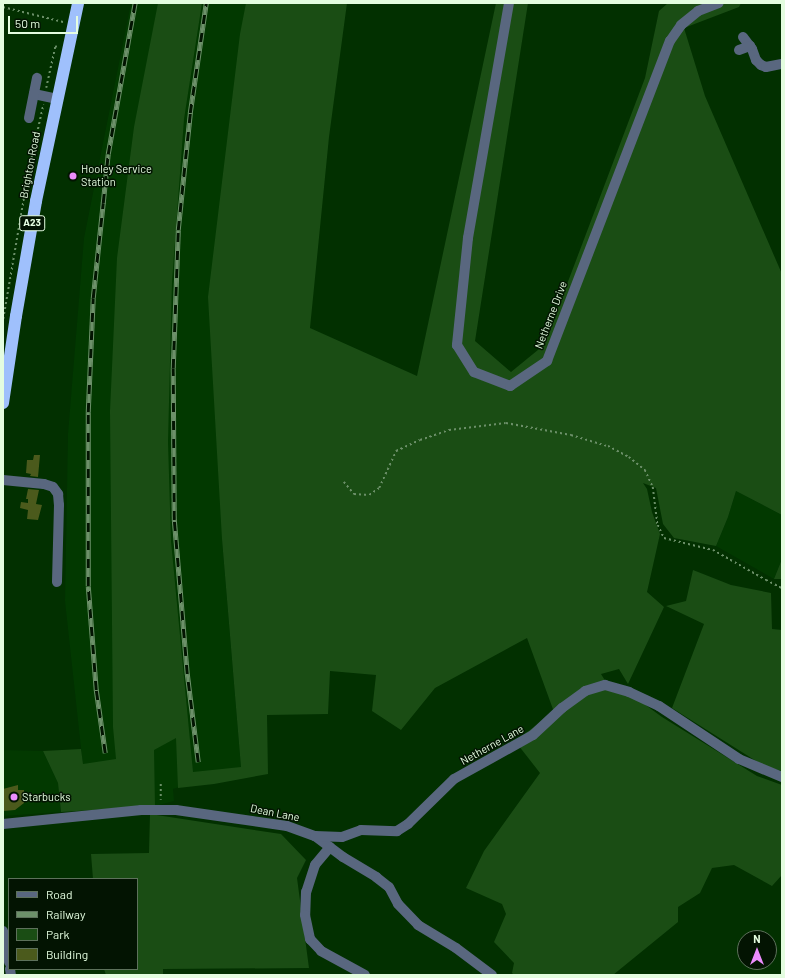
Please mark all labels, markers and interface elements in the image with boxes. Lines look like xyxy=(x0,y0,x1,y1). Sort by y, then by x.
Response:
scale bar xyxy=(10,8,80,34)
text: 50 m xyxy=(15,16,40,30)
street label: Brighton Road xyxy=(17,130,43,200)
place label: Hooley Service Station xyxy=(81,163,152,189)
marker: Hooley Service Station xyxy=(68,171,78,181)
road number: A23 xyxy=(19,215,45,231)
street label: Netherne Drive xyxy=(532,279,570,351)
street label: Netherne Lane xyxy=(458,722,526,768)
place label: Starbucks xyxy=(22,790,70,804)
marker: Starbucks xyxy=(9,792,19,802)
street label: Dean Lane xyxy=(249,802,301,824)
legend xyxy=(8,878,138,970)
text: Road xyxy=(46,887,73,901)
text: Railway xyxy=(46,907,85,921)
text: Park xyxy=(46,927,70,941)
north arrow xyxy=(737,930,777,970)
text: N xyxy=(753,932,761,945)
text: Building xyxy=(46,947,88,961)

